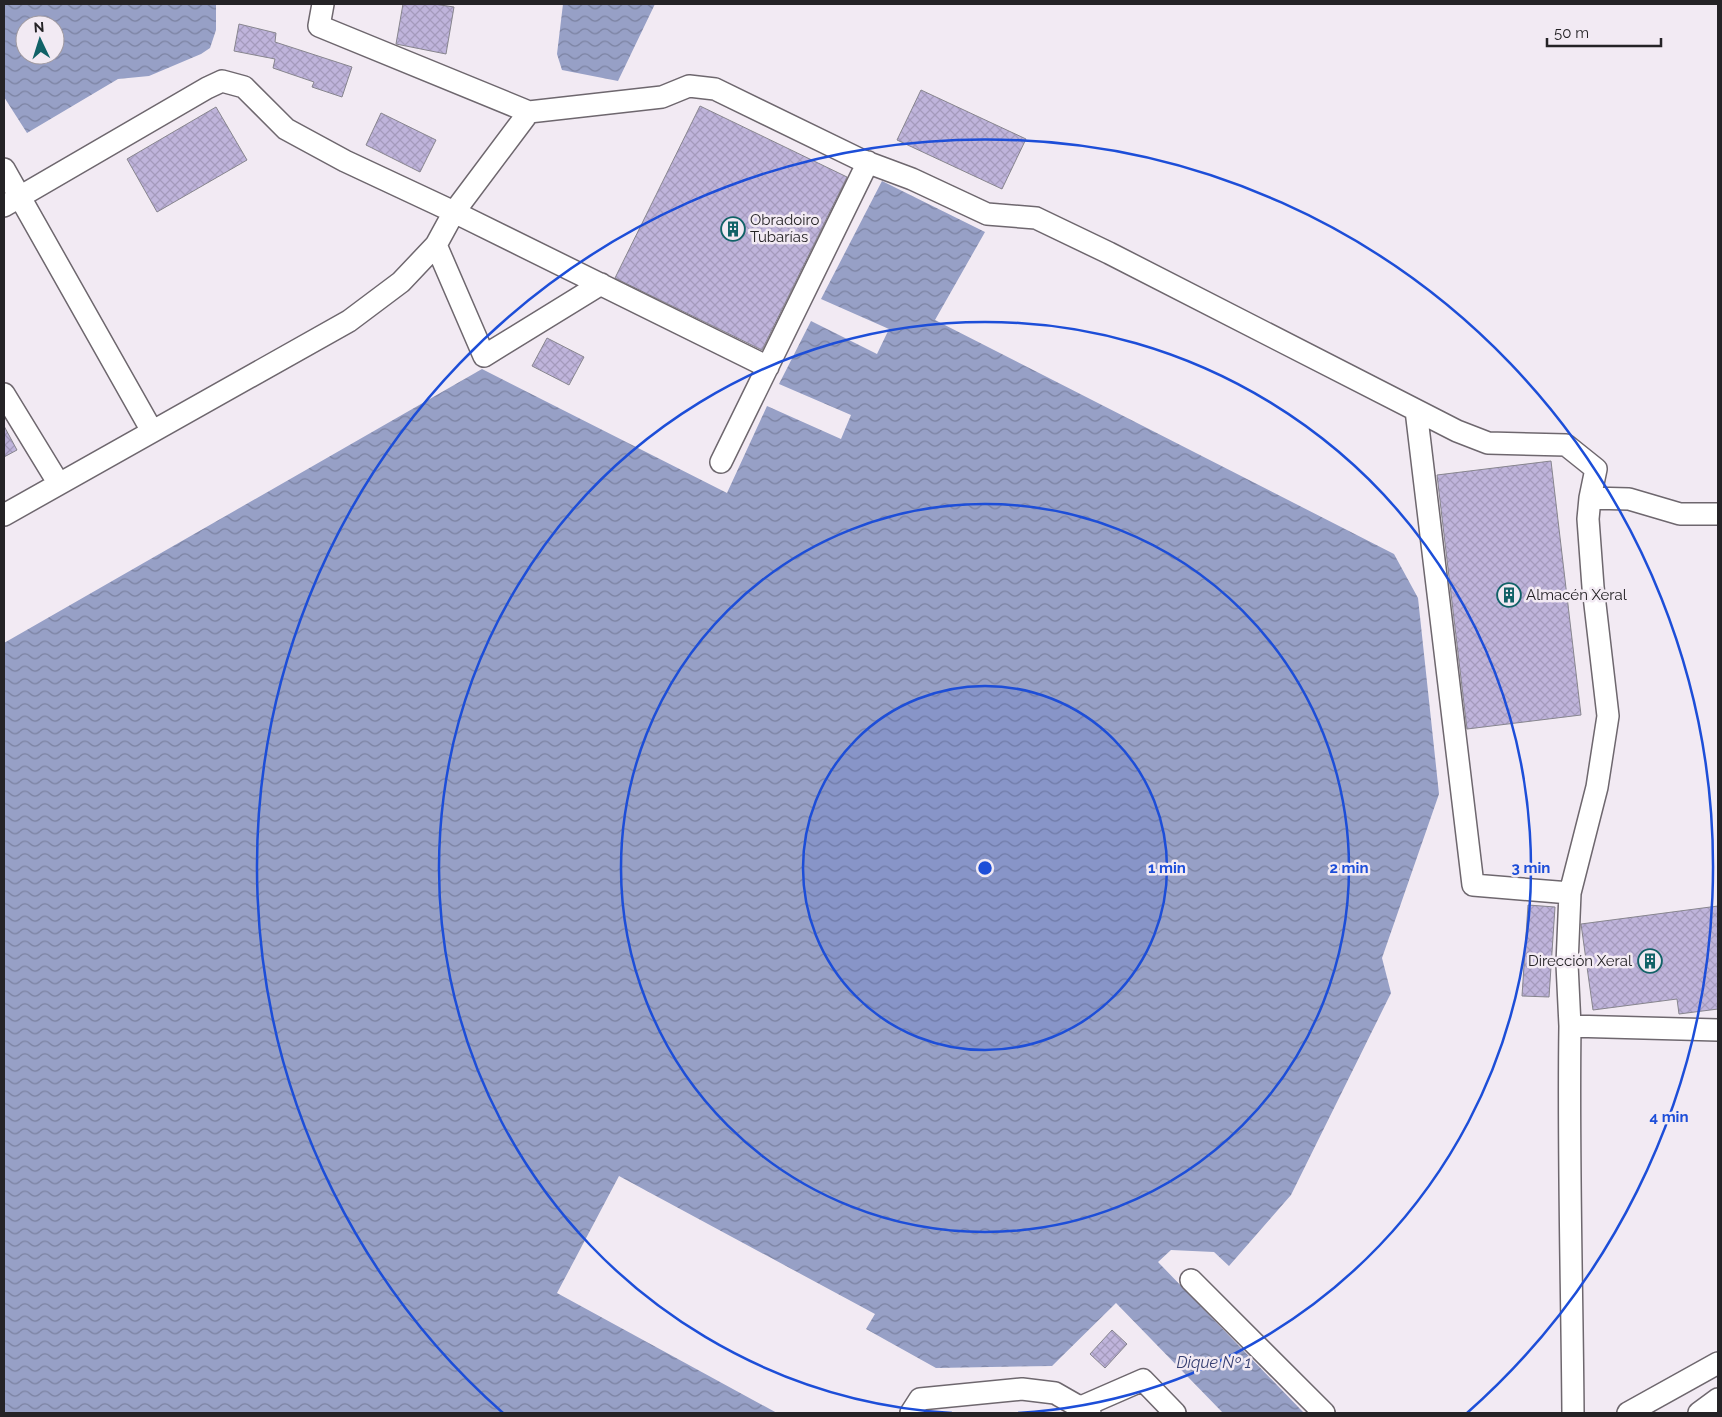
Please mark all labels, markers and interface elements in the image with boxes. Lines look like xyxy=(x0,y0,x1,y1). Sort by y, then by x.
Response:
north arrow xyxy=(15,15,65,65)
scale bar xyxy=(1547,15,1661,47)
text: N xyxy=(33,19,45,35)
text: 50 m xyxy=(1554,24,1589,42)
place label: Obradoiro Tubarías xyxy=(750,211,819,246)
building icon: Obradoiro Tubarías xyxy=(720,216,746,242)
building icon: Almacén Xeral xyxy=(1496,582,1522,608)
place label: Almacén Xeral xyxy=(1526,586,1628,604)
centre of rings xyxy=(976,859,994,877)
text: 1 min xyxy=(1148,859,1186,877)
text: 2 min xyxy=(1330,859,1368,877)
text: 3 min xyxy=(1512,859,1550,877)
building icon: Dirección Xeral xyxy=(1637,948,1663,974)
place label: Dirección Xeral xyxy=(1528,952,1633,970)
text: 4 min xyxy=(1649,1108,1689,1126)
water label: Dique Nº 1 xyxy=(1177,1353,1251,1372)

